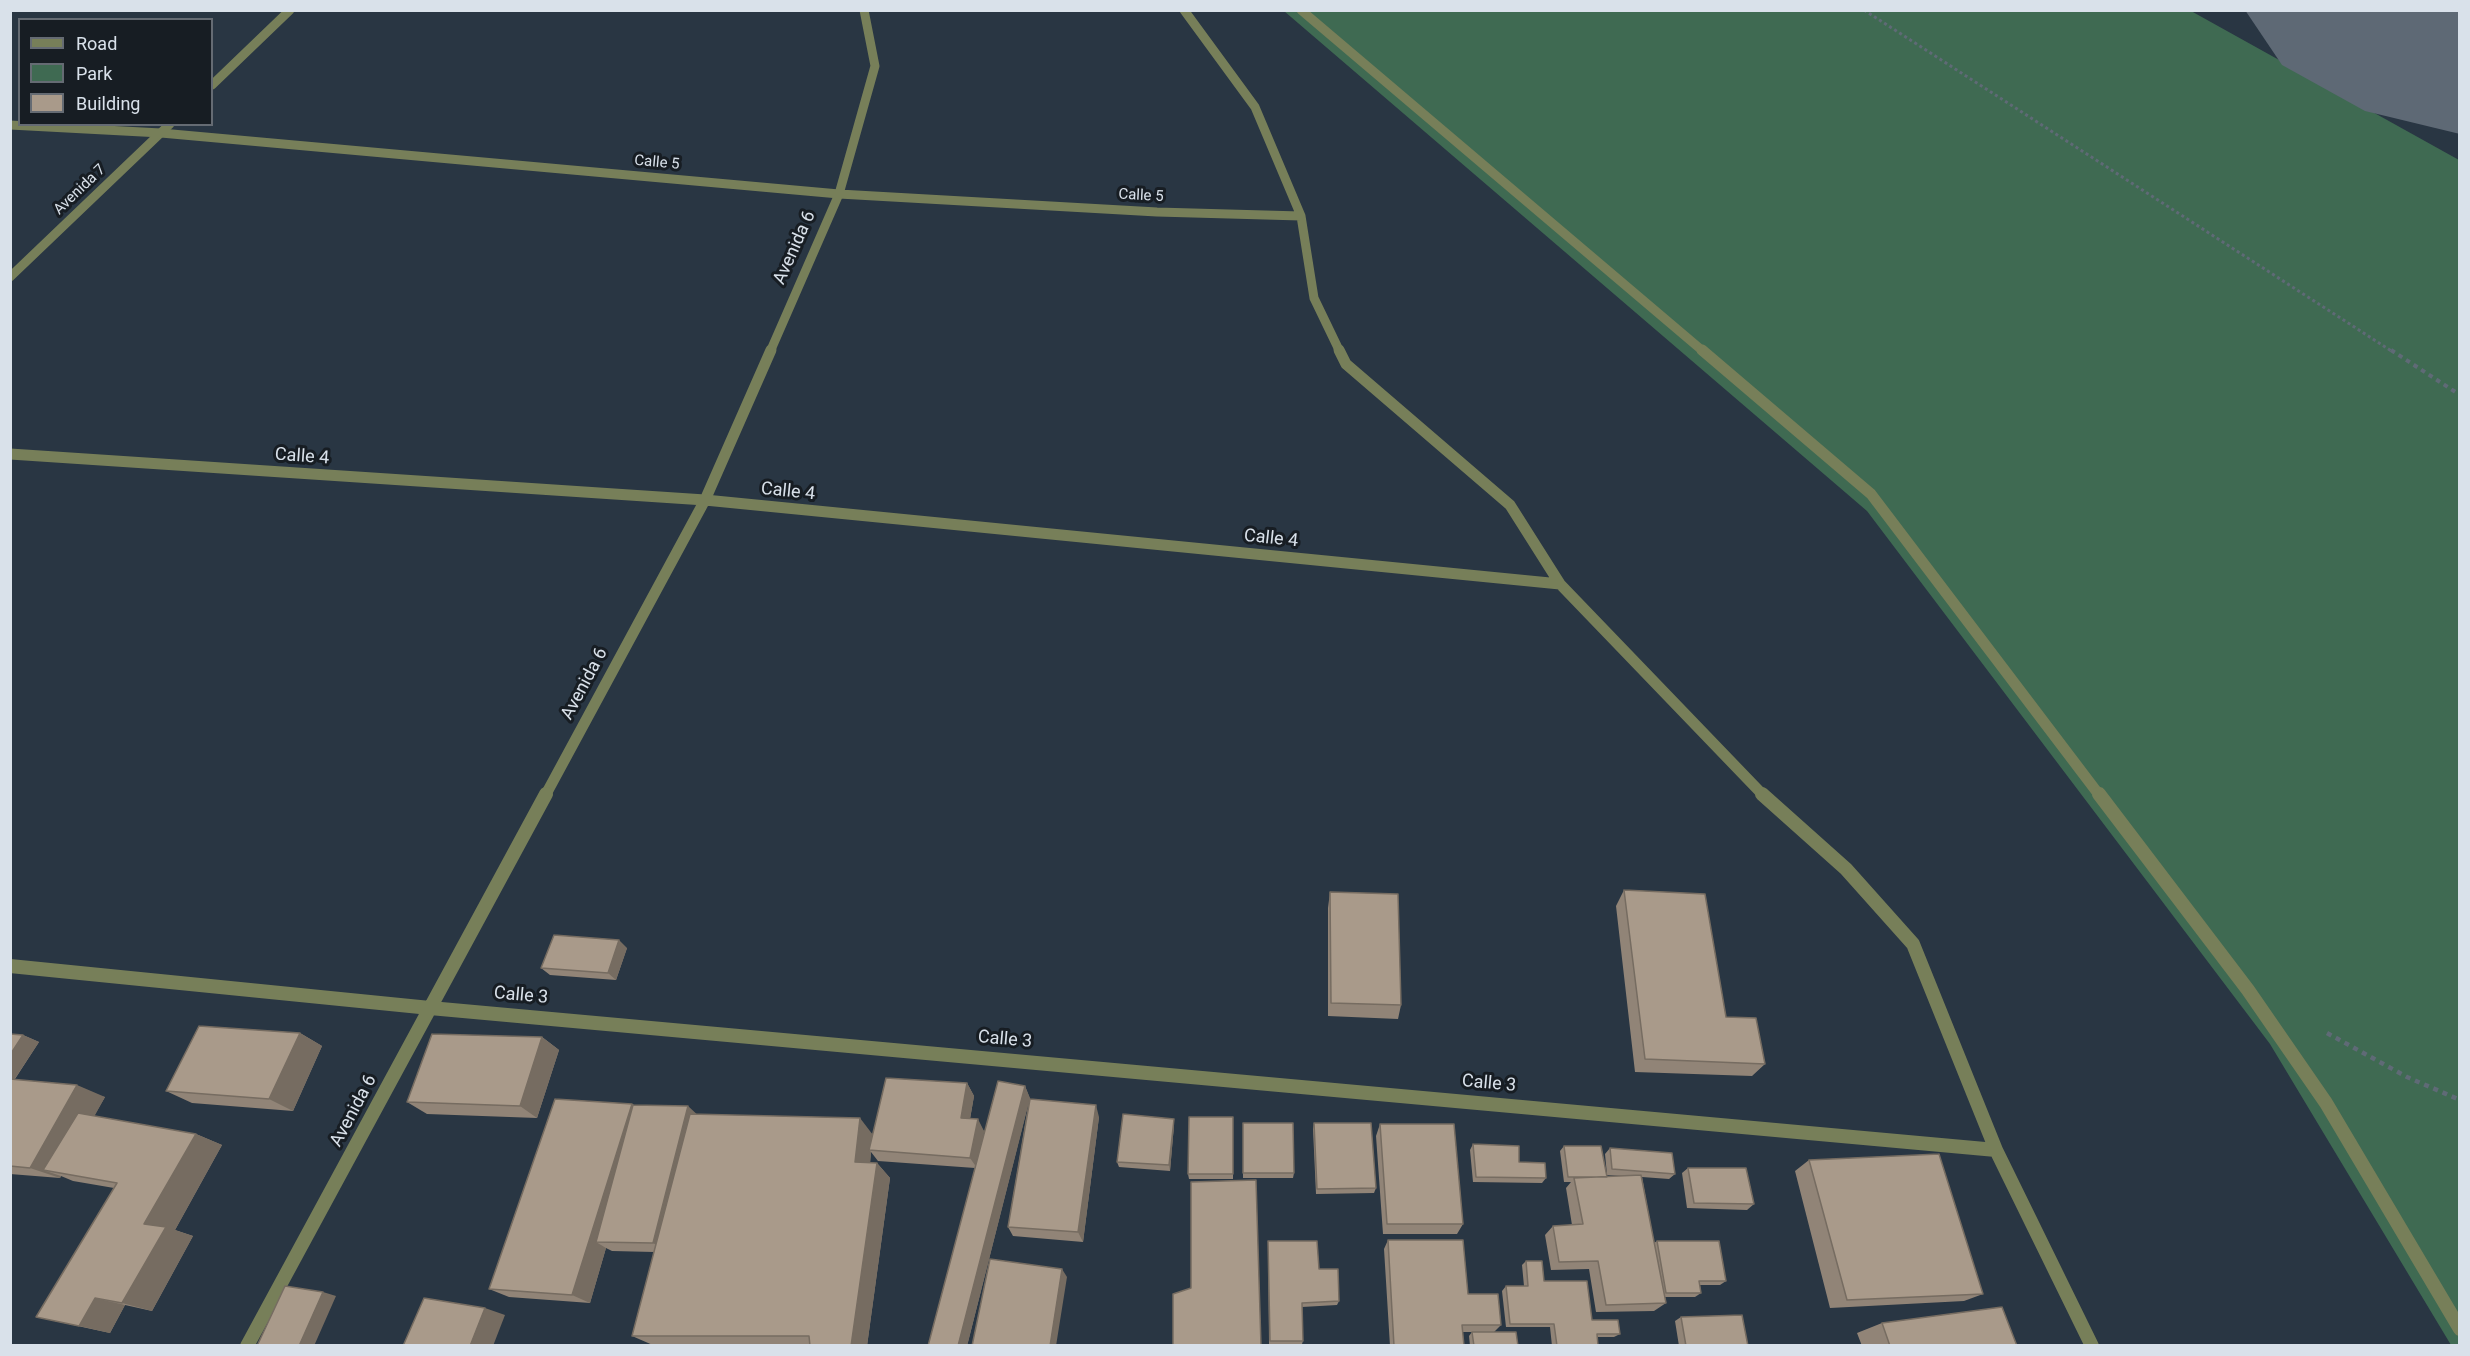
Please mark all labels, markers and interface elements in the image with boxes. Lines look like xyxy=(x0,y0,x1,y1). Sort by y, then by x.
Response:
legend xyxy=(18,18,213,126)
text: Road xyxy=(76,33,117,54)
text: Park xyxy=(76,63,112,84)
text: Building xyxy=(76,93,140,114)
street label: Calle 5 xyxy=(634,152,680,174)
street label: Avenida 7 xyxy=(50,161,110,219)
street label: Calle 5 xyxy=(1118,186,1164,206)
street label: Avenida 6 xyxy=(769,208,821,288)
street label: Calle 4 xyxy=(274,444,330,470)
street label: Calle 4 xyxy=(760,478,816,506)
street label: Calle 4 xyxy=(1243,525,1299,553)
street label: Avenida 6 xyxy=(557,644,613,724)
street label: Calle 3 xyxy=(493,983,549,1009)
street label: Calle 3 xyxy=(977,1027,1033,1053)
street label: Avenida 6 xyxy=(326,1071,382,1151)
street label: Calle 3 xyxy=(1461,1071,1517,1097)

